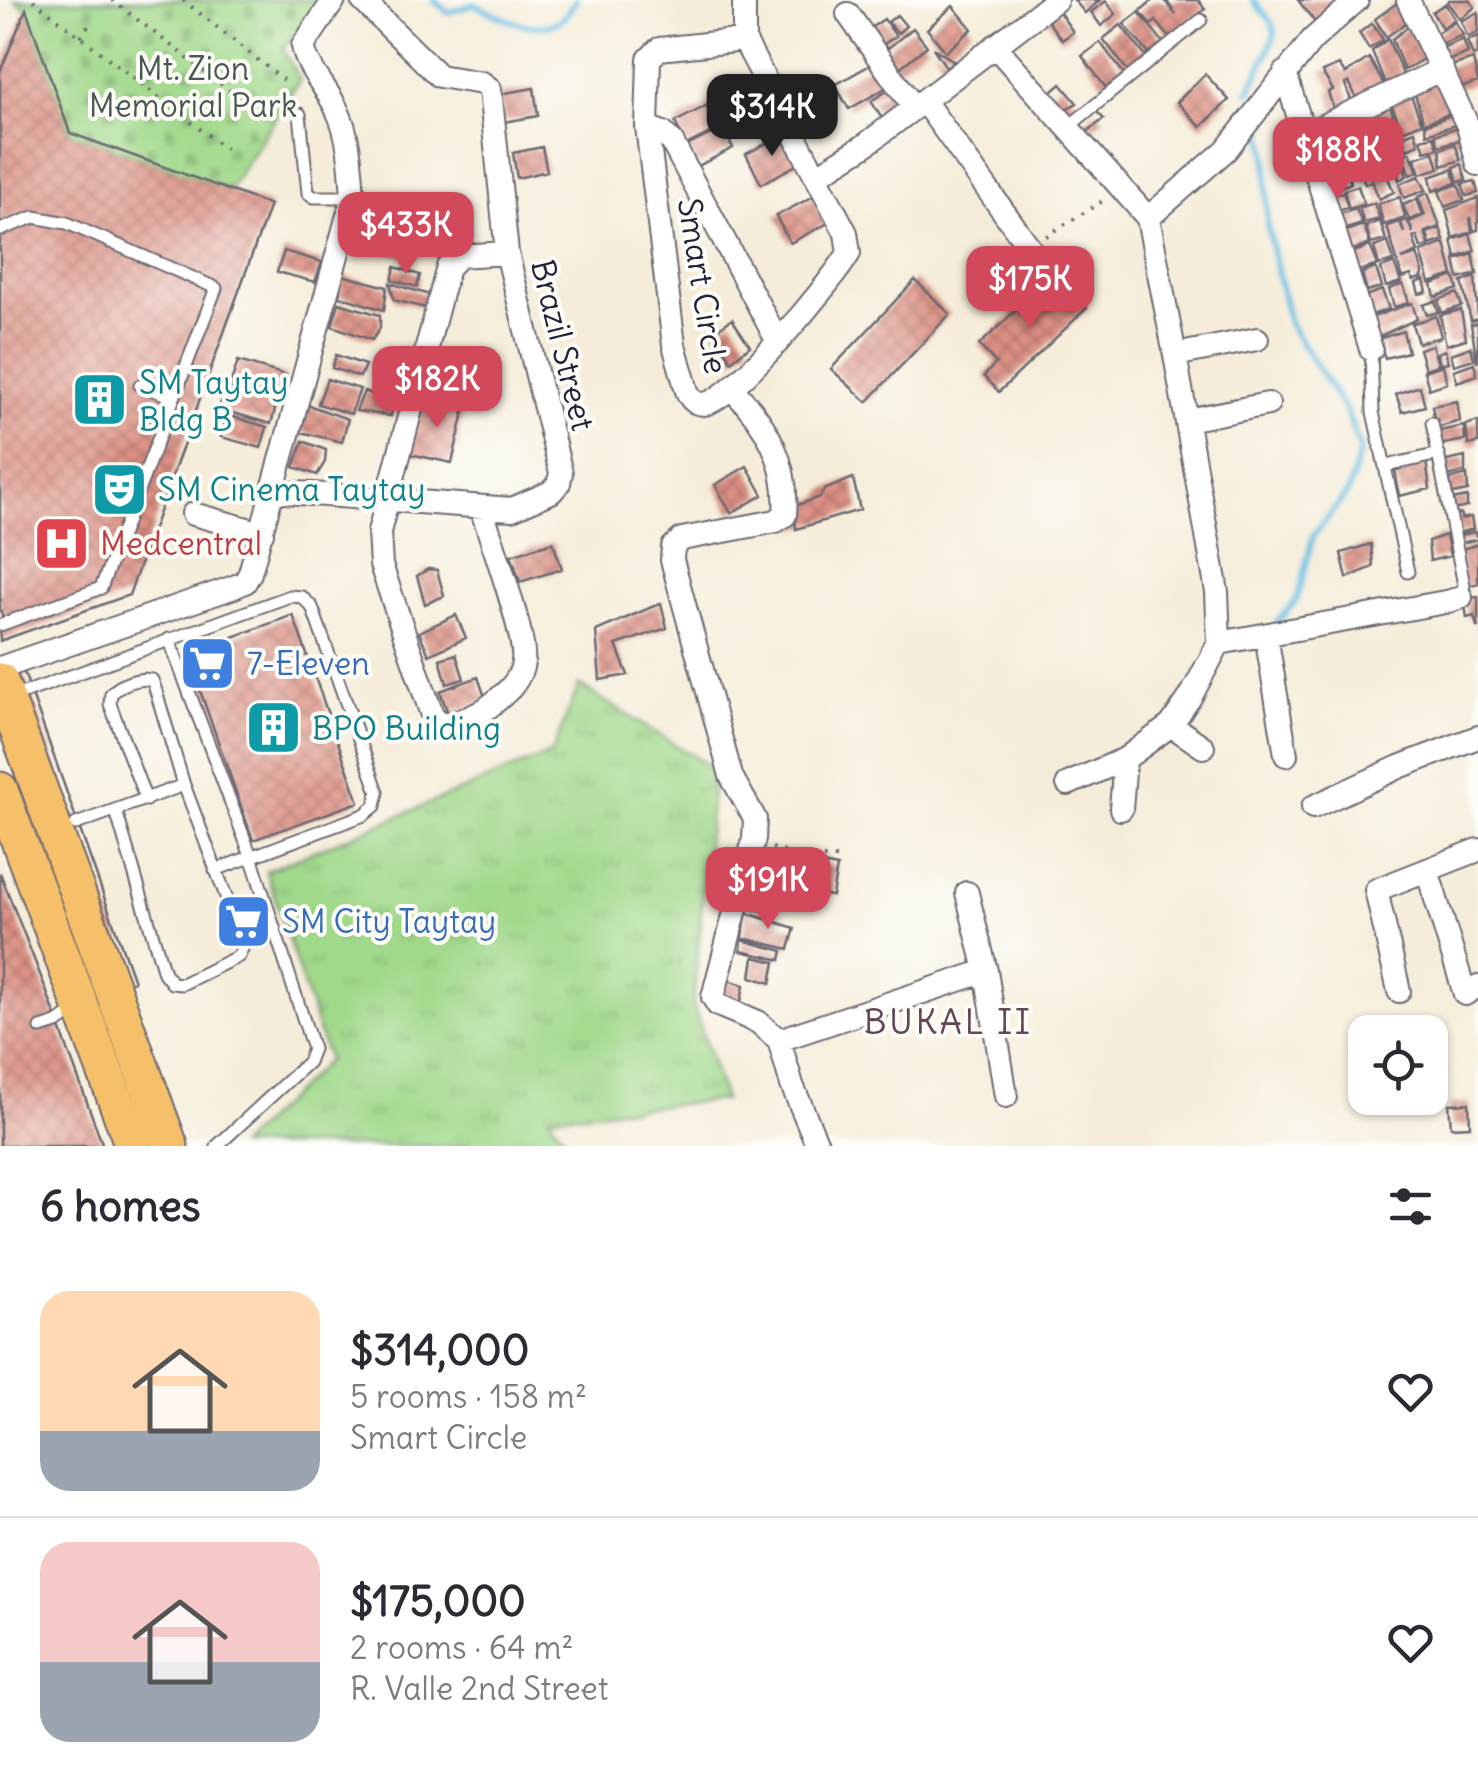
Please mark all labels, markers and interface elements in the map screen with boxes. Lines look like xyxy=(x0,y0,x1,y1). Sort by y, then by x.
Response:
park label: Mt. Zion Memorial Park xyxy=(89,48,297,126)
pin: $314K xyxy=(702,74,842,159)
text: $314K xyxy=(729,86,815,127)
pin: $188K xyxy=(1268,117,1408,202)
text: $188K xyxy=(1295,129,1381,170)
pin: $433K xyxy=(336,192,476,277)
street label: Smart Circle xyxy=(669,195,737,377)
text: $433K xyxy=(360,204,452,245)
pin: $175K xyxy=(960,246,1100,331)
street label: Brazil Street xyxy=(522,255,604,435)
text: $175K xyxy=(988,258,1072,299)
pin: $182K xyxy=(367,346,507,431)
text: $182K xyxy=(394,358,480,399)
place label: SM Taytay Bldg B xyxy=(139,362,288,440)
building icon: SM Taytay Bldg B xyxy=(70,370,130,430)
theatre icon: SM Cinema Taytay xyxy=(89,459,149,519)
place label: SM Cinema Taytay xyxy=(158,469,425,510)
hospital icon: Medcentral xyxy=(31,513,91,573)
place label: Medcentral xyxy=(100,523,262,564)
supermarket icon: 7-Eleven xyxy=(178,633,238,693)
place label: 7-Eleven xyxy=(247,643,370,684)
building icon: BPO Building xyxy=(243,698,303,758)
place label: BPO Building xyxy=(312,708,501,749)
pin: $191K xyxy=(698,847,838,932)
text: $191K xyxy=(728,859,808,900)
supermarket icon: SM City Taytay xyxy=(213,891,273,951)
place label: SM City Taytay xyxy=(282,901,496,942)
district label: BUKAL II xyxy=(864,999,1032,1043)
map controls xyxy=(1348,1015,1448,1115)
button: locate xyxy=(1348,1015,1448,1115)
icon: filters xyxy=(1383,1179,1438,1234)
text: 6 homes xyxy=(40,1180,201,1232)
text: $314,000 xyxy=(350,1324,529,1376)
icon: home xyxy=(120,1331,240,1451)
icon: heart xyxy=(1383,1364,1438,1419)
text: 5 rooms · 158 m² xyxy=(350,1376,587,1417)
text: Smart Circle xyxy=(350,1417,527,1458)
text: $175,000 xyxy=(350,1575,526,1627)
icon: home xyxy=(120,1582,240,1702)
icon: heart xyxy=(1383,1615,1438,1670)
text: 2 rooms · 64 m² xyxy=(350,1627,573,1668)
text: R. Valle 2nd Street xyxy=(350,1668,609,1709)

